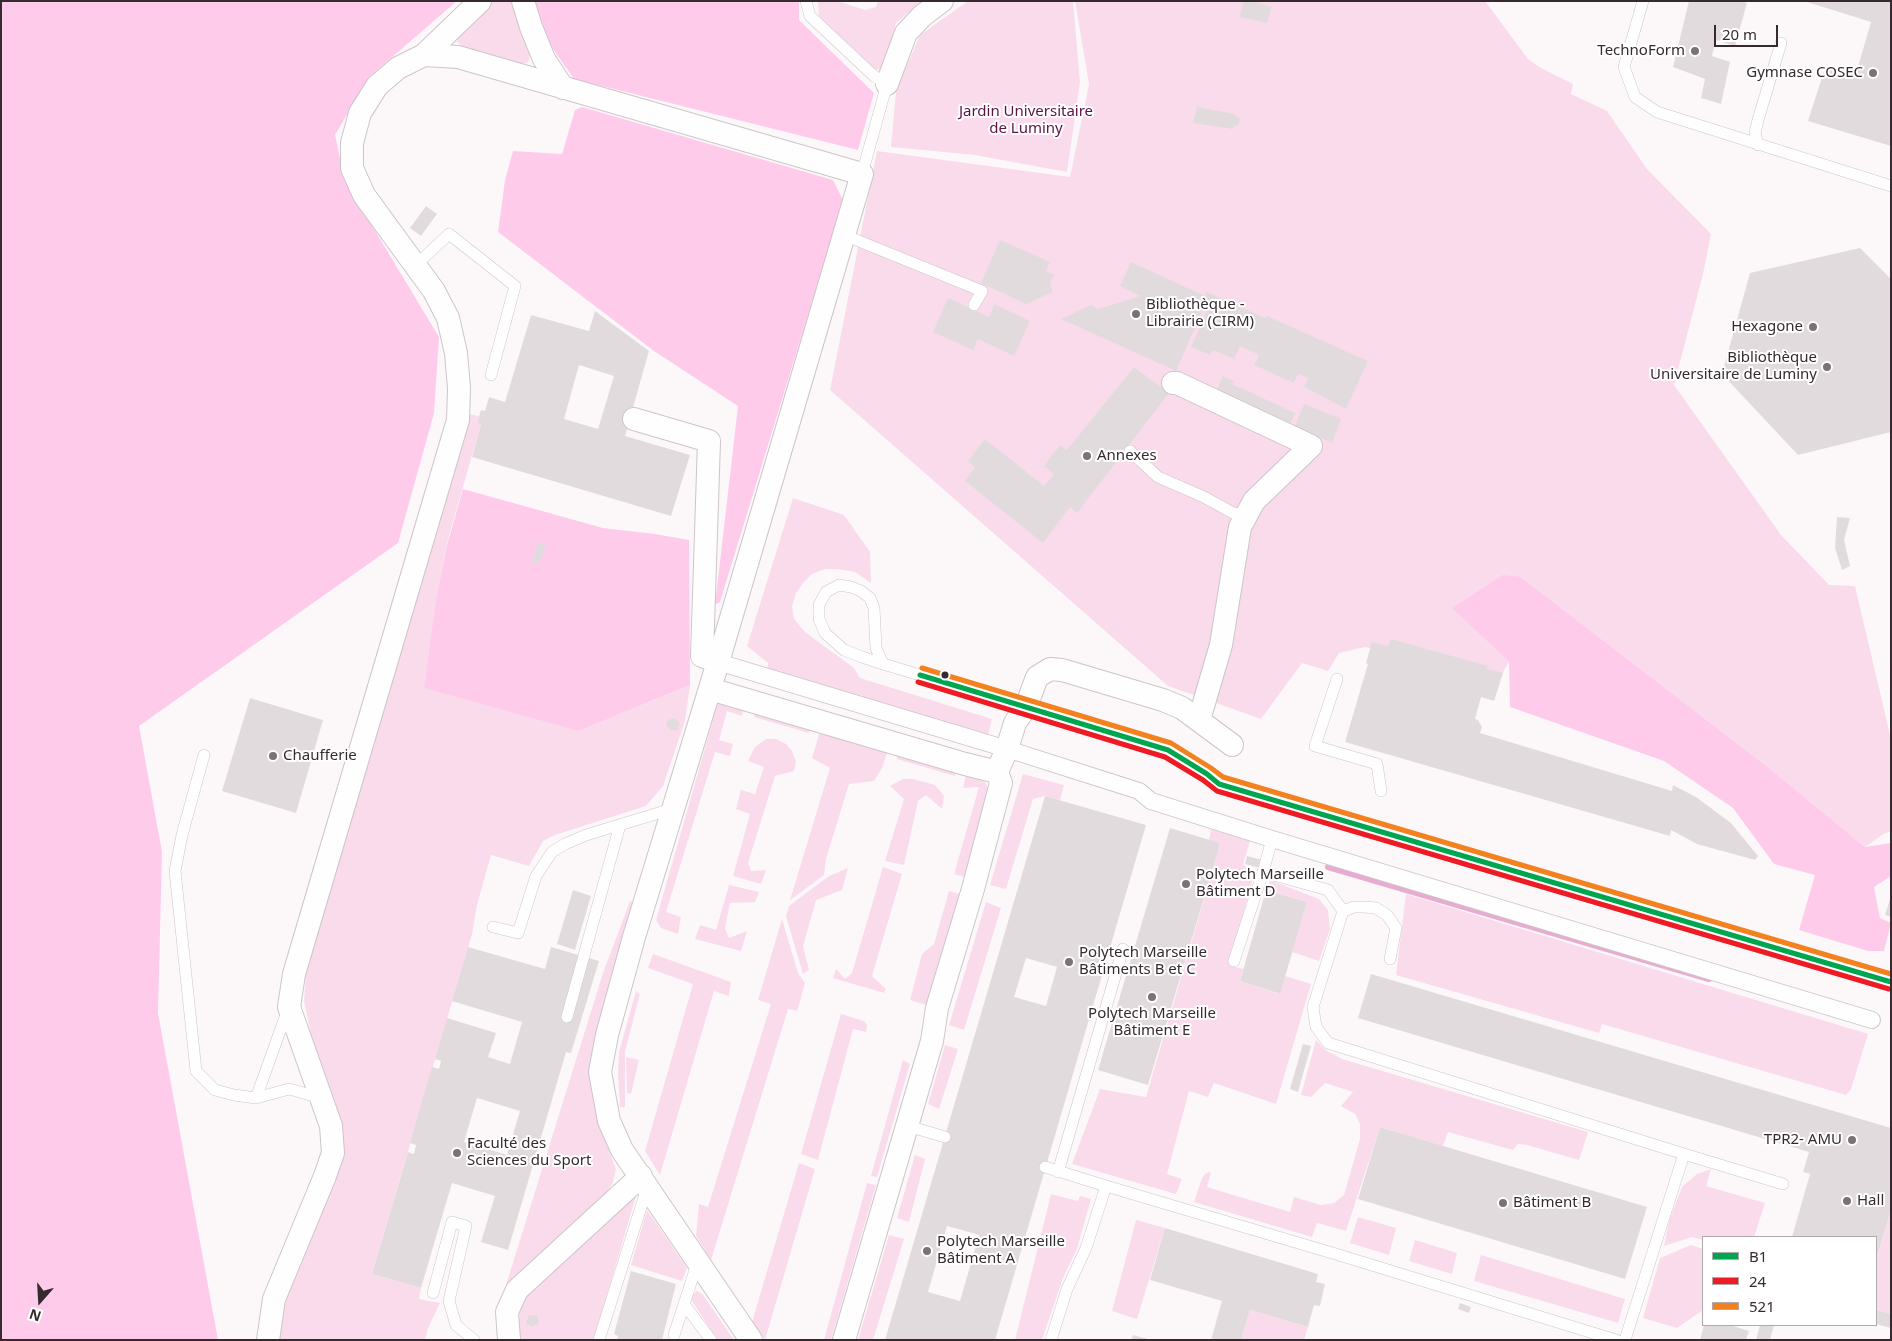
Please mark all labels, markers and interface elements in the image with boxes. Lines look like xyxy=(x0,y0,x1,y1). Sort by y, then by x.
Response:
scale bar xyxy=(1717,15,1781,47)
text: 20 m xyxy=(1722,24,1757,44)
place label: TechnoForm xyxy=(1597,42,1685,60)
marker: TechnoForm xyxy=(1689,45,1701,57)
place label: Gymnase COSEC xyxy=(1746,64,1863,82)
marker: Gymnase COSEC xyxy=(1867,67,1879,79)
park label: Jardin Universitaire de Luminy xyxy=(959,103,1093,138)
place label: Bibliothèque - Librairie (CIRM) xyxy=(1146,296,1254,331)
marker: Bibliothèque - Librairie (CIRM) xyxy=(1130,308,1142,320)
place label: Hexagone xyxy=(1731,318,1803,336)
marker: Hexagone xyxy=(1807,321,1819,333)
place label: Bibliothèque Universitaire de Luminy xyxy=(1650,349,1817,384)
marker: Bibliothèque Universitaire de Luminy xyxy=(1821,361,1833,373)
place label: Annexes xyxy=(1097,447,1157,465)
marker: Annexes xyxy=(1081,450,1093,462)
unlabelled marker xyxy=(940,670,950,680)
place label: Chaufferie xyxy=(283,747,357,765)
marker: Chaufferie xyxy=(267,750,279,762)
place label: Polytech Marseille Bâtiment D xyxy=(1196,866,1324,901)
marker: Polytech Marseille Bâtiment D xyxy=(1180,878,1192,890)
place label: Polytech Marseille Bâtiments B et C xyxy=(1079,944,1207,979)
marker: Polytech Marseille Bâtiments B et C xyxy=(1063,956,1075,968)
marker: Polytech Marseille Bâtiment E xyxy=(1146,991,1158,1003)
place label: Polytech Marseille Bâtiment E xyxy=(1088,1005,1216,1040)
place label: TPR2- AMU xyxy=(1764,1131,1842,1149)
marker: TPR2- AMU xyxy=(1846,1134,1858,1146)
place label: Faculté des Sciences du Sport xyxy=(467,1135,591,1170)
marker: Faculté des Sciences du Sport xyxy=(451,1147,463,1159)
place label: Hall xyxy=(1857,1192,1884,1210)
place label: Bâtiment B xyxy=(1513,1194,1591,1212)
marker: Hall xyxy=(1841,1195,1853,1207)
marker: Bâtiment B xyxy=(1497,1197,1509,1209)
place label: Polytech Marseille Bâtiment A xyxy=(937,1233,1065,1268)
legend xyxy=(1702,1236,1877,1326)
marker: Polytech Marseille Bâtiment A xyxy=(921,1245,933,1257)
text: B1 xyxy=(1749,1246,1767,1266)
text: 24 xyxy=(1749,1271,1766,1291)
north arrow xyxy=(15,1276,65,1326)
text: 521 xyxy=(1749,1296,1775,1316)
text: N xyxy=(26,1305,43,1326)

